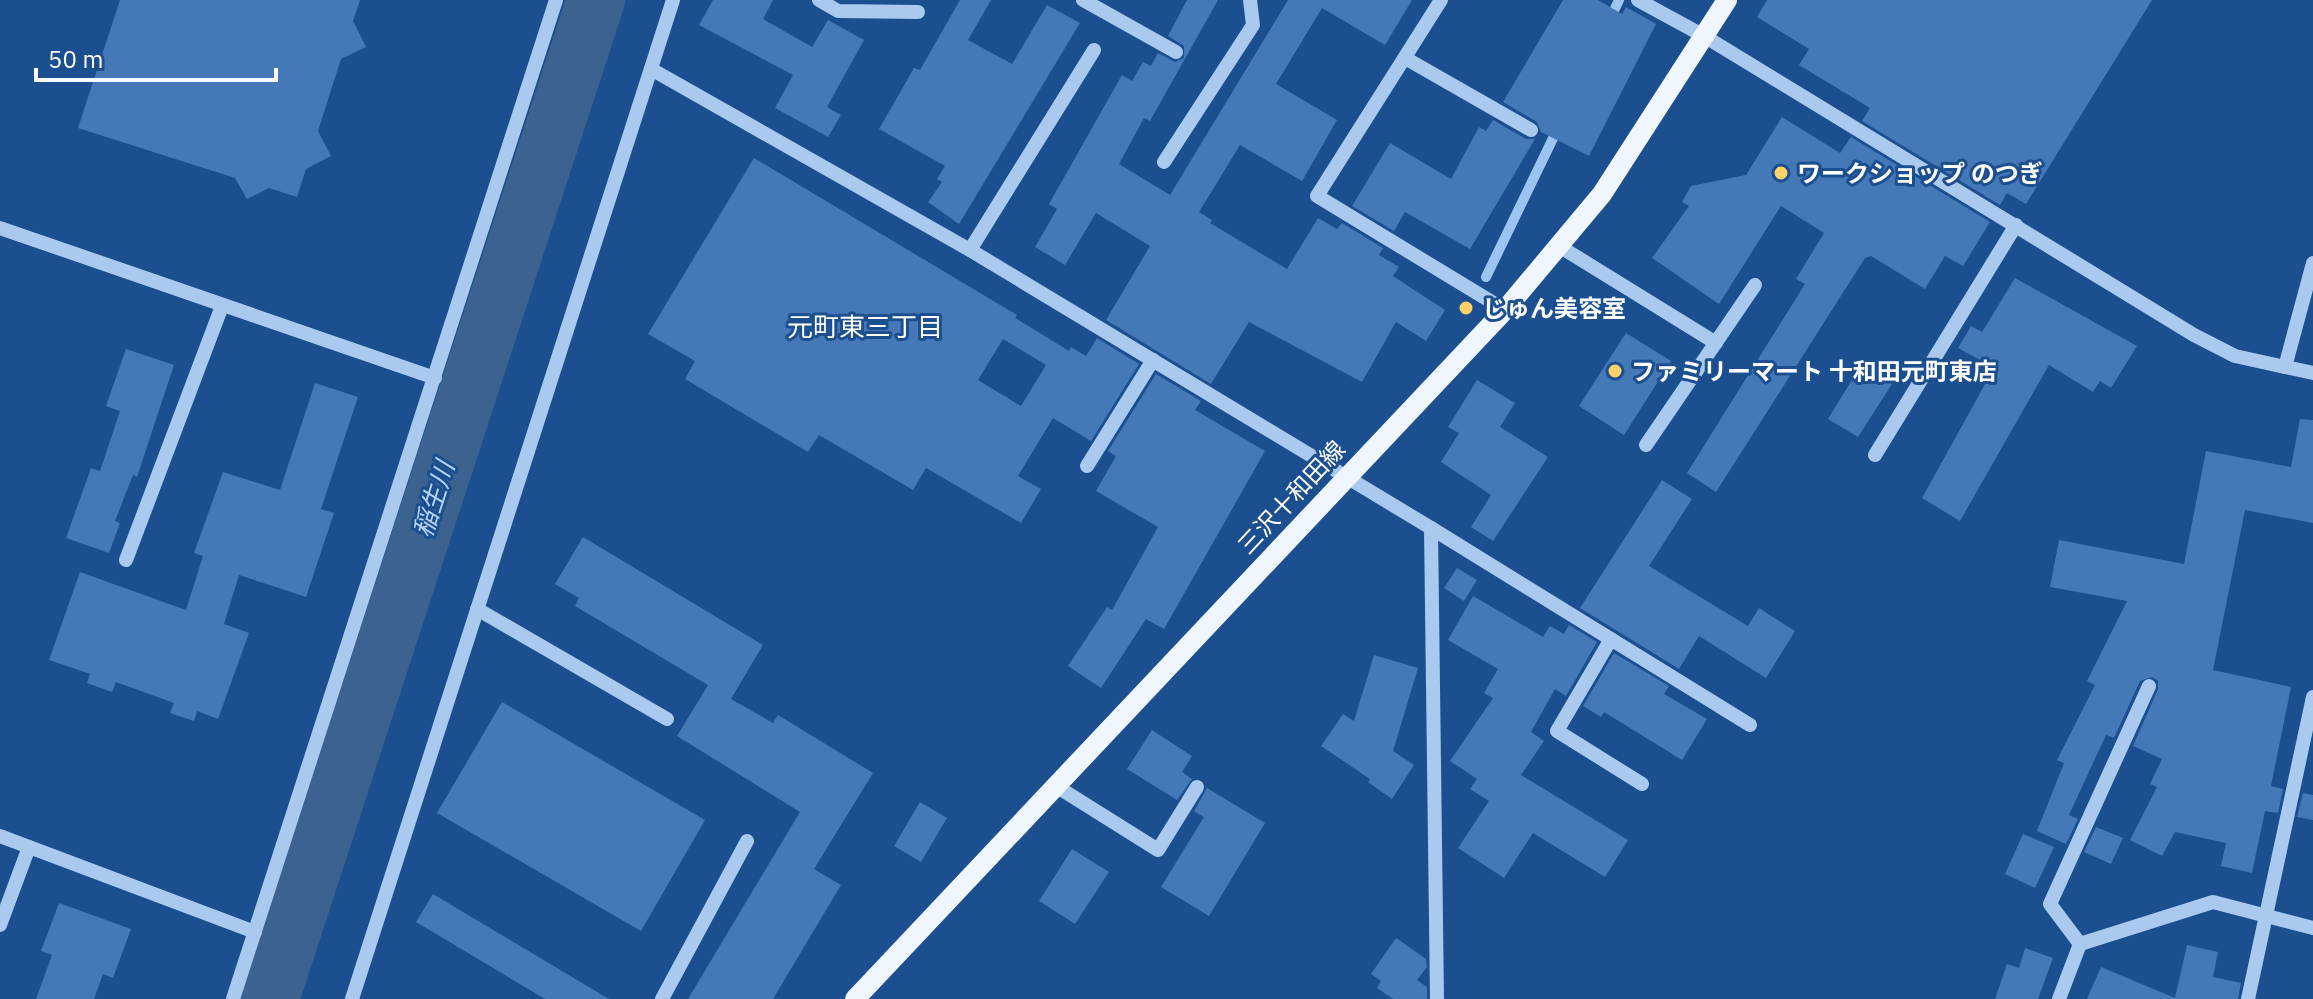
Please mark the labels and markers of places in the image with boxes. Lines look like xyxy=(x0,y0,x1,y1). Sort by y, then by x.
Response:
place label: ワークショップ のつぎ xyxy=(1797,157,2043,189)
marker: ワークショップ のつぎ xyxy=(1772,164,1790,182)
place label: じゅん美容室 xyxy=(1482,292,1626,324)
marker: じゅん美容室 xyxy=(1457,299,1475,317)
place label: ファミリーマート 十和田元町東店 xyxy=(1631,355,1997,387)
marker: ファミリーマート 十和田元町東店 xyxy=(1606,362,1624,380)

